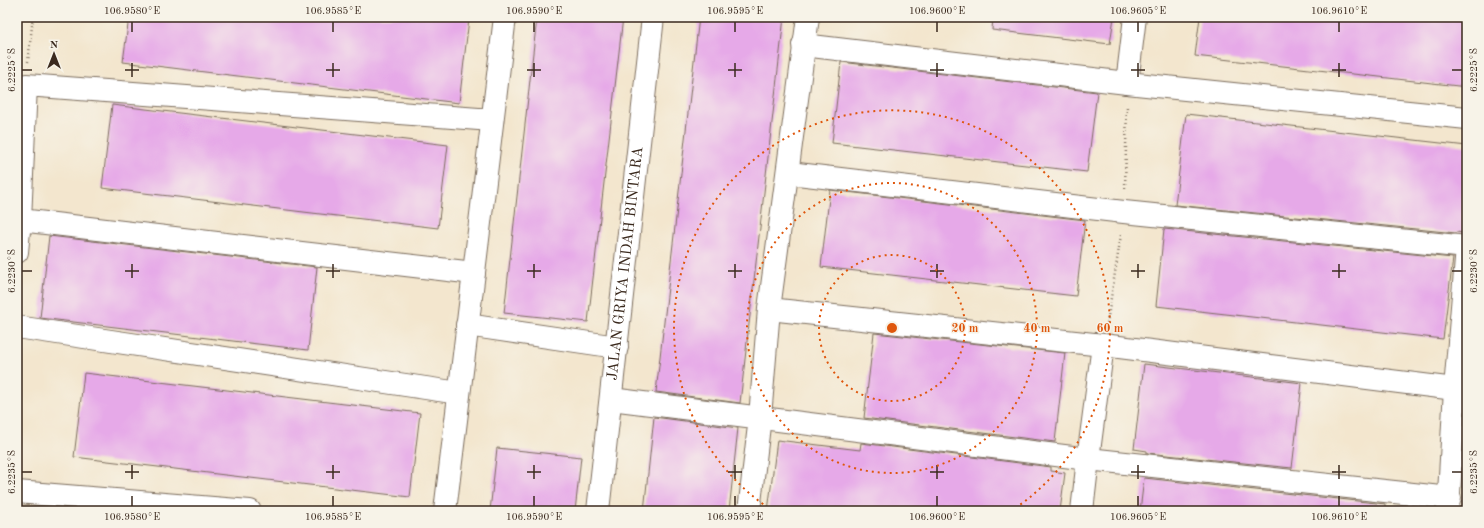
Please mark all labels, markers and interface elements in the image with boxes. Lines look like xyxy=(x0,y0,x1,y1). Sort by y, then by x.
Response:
text: 106.9580°E xyxy=(104,6,160,16)
text: 106.9585°E xyxy=(305,6,361,16)
text: 106.9590°E xyxy=(506,6,562,16)
text: 106.9595°E xyxy=(707,6,763,16)
text: 106.9600°E xyxy=(909,6,965,16)
text: 106.9605°E xyxy=(1110,6,1166,16)
text: 106.9610°E xyxy=(1311,6,1367,16)
north arrow xyxy=(34,34,74,74)
text: N xyxy=(50,40,59,51)
text: 6.2225°S xyxy=(7,48,17,92)
text: 6.2225°S xyxy=(1469,48,1479,92)
street label: JALAN GRIYA INDAH BINTARA xyxy=(605,145,646,381)
text: 6.2230°S xyxy=(7,249,17,293)
text: 6.2230°S xyxy=(1469,249,1479,293)
centre of rings xyxy=(885,321,899,335)
text: 20 m xyxy=(952,323,979,335)
text: 40 m xyxy=(1024,323,1051,335)
text: 60 m xyxy=(1097,323,1124,335)
text: 6.2235°S xyxy=(7,450,17,494)
text: 6.2235°S xyxy=(1469,450,1479,494)
text: 106.9580°E xyxy=(104,512,160,522)
text: 106.9585°E xyxy=(305,512,361,522)
text: 106.9590°E xyxy=(506,512,562,522)
text: 106.9595°E xyxy=(707,512,763,522)
text: 106.9600°E xyxy=(909,512,965,522)
text: 106.9605°E xyxy=(1110,512,1166,522)
text: 106.9610°E xyxy=(1311,512,1367,522)

